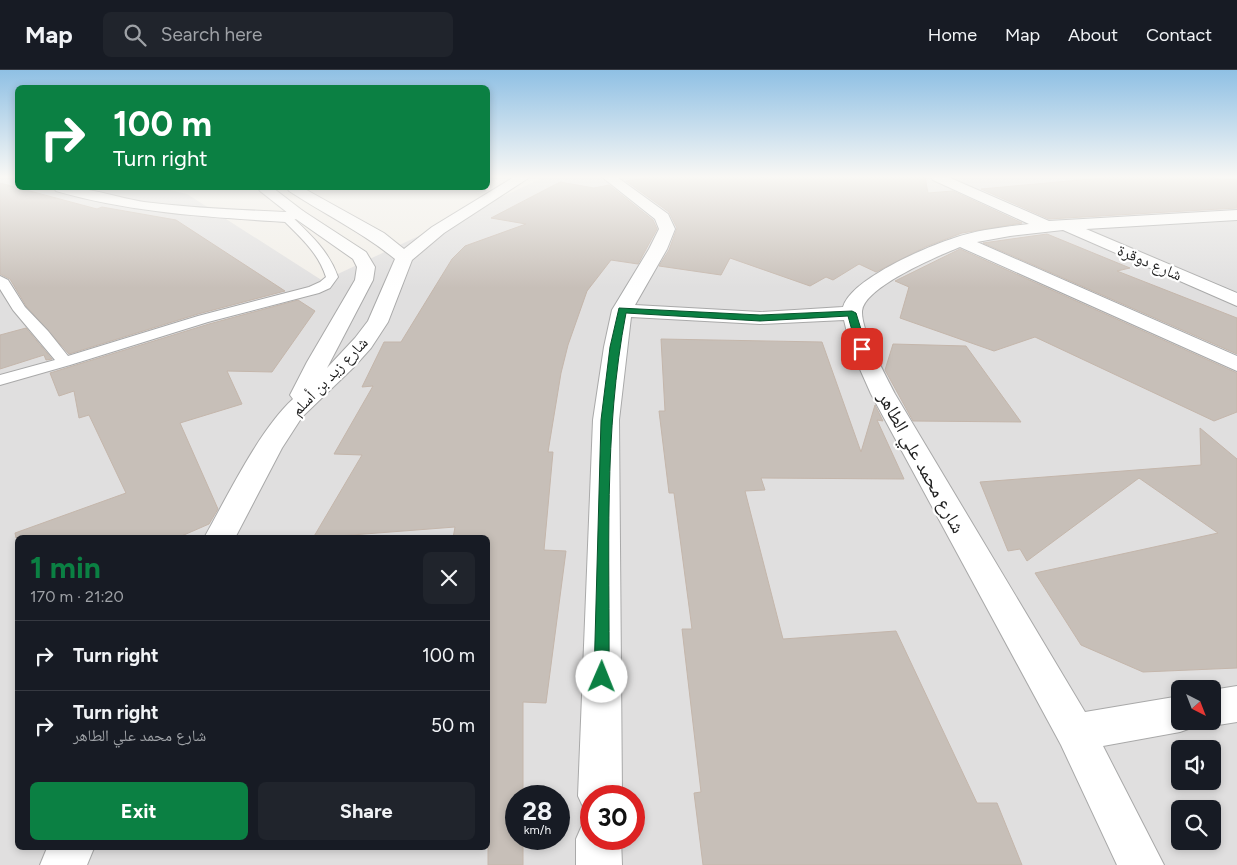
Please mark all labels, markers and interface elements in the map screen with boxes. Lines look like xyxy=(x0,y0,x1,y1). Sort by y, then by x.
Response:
search box xyxy=(103,12,453,57)
text: Map xyxy=(25,20,73,49)
icon: search xyxy=(121,21,149,49)
text: Search here xyxy=(161,23,262,46)
text: Home xyxy=(928,24,977,46)
text: Map xyxy=(1005,24,1040,46)
text: About xyxy=(1068,24,1118,46)
text: Contact xyxy=(1146,24,1212,46)
text: 100 m xyxy=(113,103,212,145)
icon: right xyxy=(30,105,95,170)
text: Turn right xyxy=(113,145,208,172)
street label: شارع دوقرة xyxy=(1114,240,1185,285)
pin xyxy=(841,328,883,370)
street label: شارع زيد بن أسلم xyxy=(287,333,372,420)
icon: arrive xyxy=(848,335,876,363)
street label: شارع محمد علي الطاهر xyxy=(869,387,970,539)
text: 1 min xyxy=(30,549,101,586)
button: close xyxy=(423,552,475,604)
text: 170 m · 21:20 xyxy=(30,587,124,606)
icon: right xyxy=(30,642,58,670)
text: Turn right xyxy=(73,644,159,667)
text: 100 m xyxy=(422,644,475,667)
position arrow xyxy=(575,650,627,702)
north arrow xyxy=(1171,680,1221,730)
map controls xyxy=(1171,680,1221,850)
text: Turn right xyxy=(73,701,159,724)
icon: right xyxy=(30,712,58,740)
text: 50 m xyxy=(431,714,475,737)
text: شارع محمد علي الطاهر xyxy=(73,726,206,745)
button: sound xyxy=(1171,740,1221,790)
button: Exit xyxy=(30,782,248,840)
button: Share xyxy=(258,782,475,840)
speed limit sign: 30 xyxy=(580,785,645,850)
text: 28 xyxy=(523,796,552,826)
button: search xyxy=(1171,800,1221,850)
text: km/h xyxy=(524,823,551,837)

